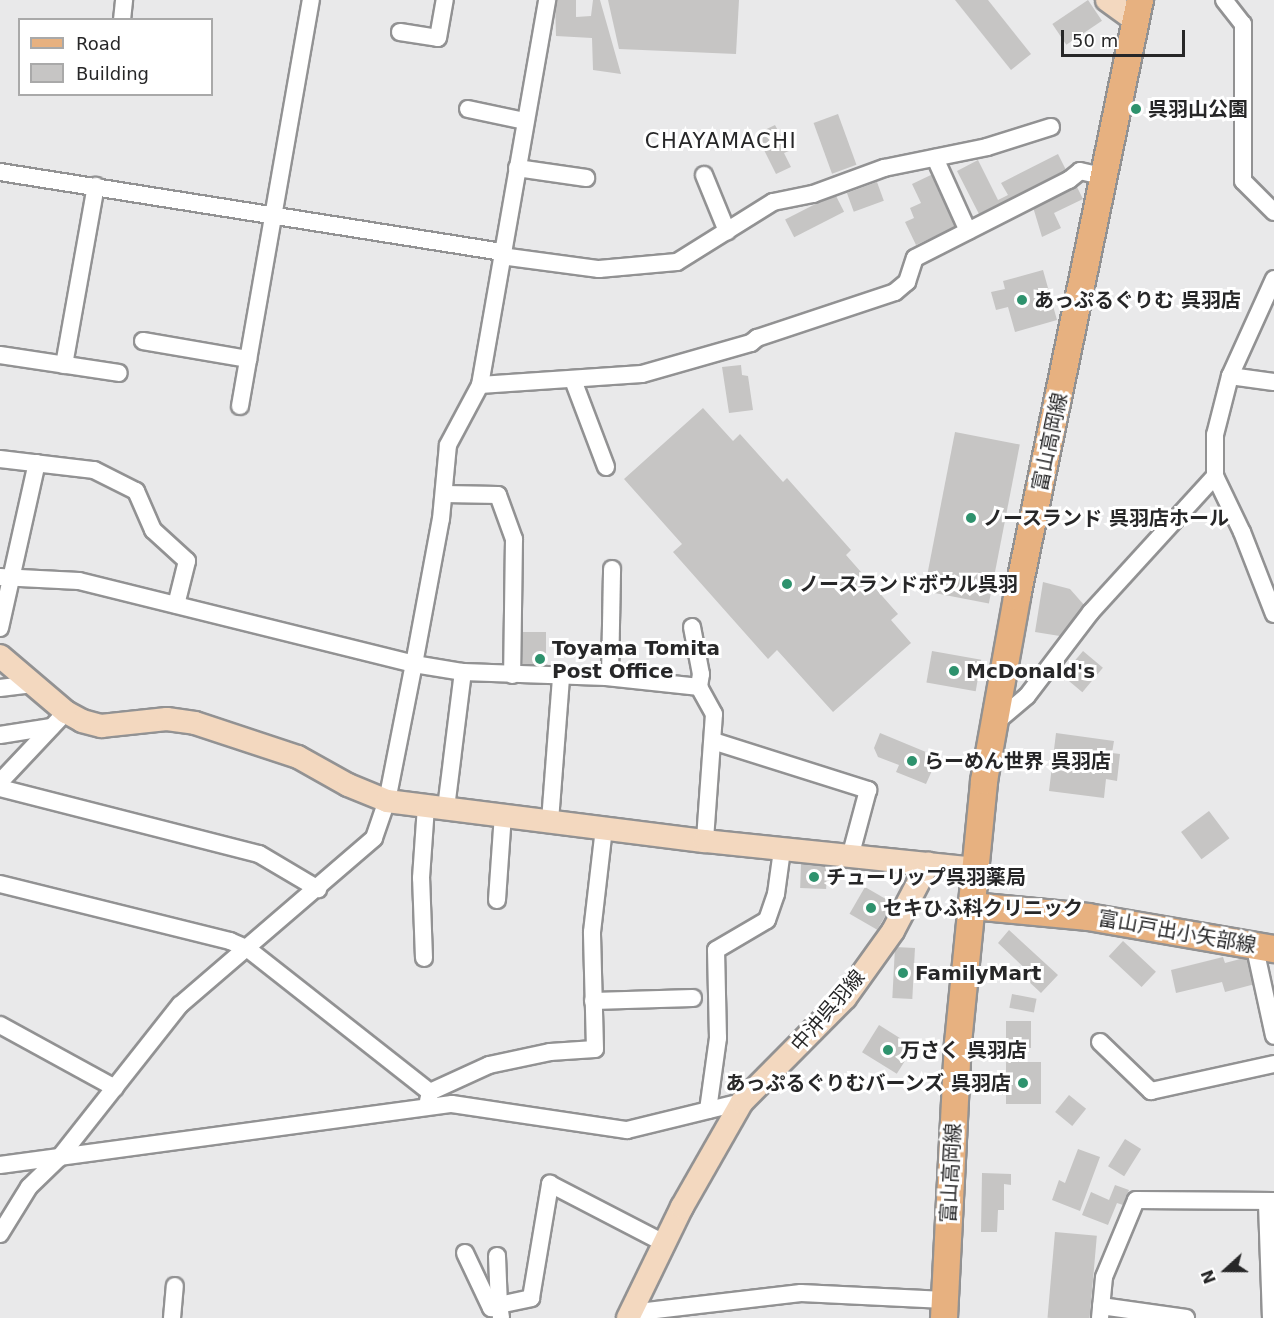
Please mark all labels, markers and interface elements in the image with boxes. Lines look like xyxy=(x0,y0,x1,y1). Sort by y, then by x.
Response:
legend xyxy=(18,18,213,96)
scale bar xyxy=(1064,18,1188,56)
text: 50 m xyxy=(1072,30,1118,51)
text: Road xyxy=(76,33,121,54)
text: Building xyxy=(76,63,149,84)
place label: 呉羽山公園 xyxy=(1148,97,1248,121)
marker: 呉羽山公園 xyxy=(1129,102,1143,116)
district label: CHAYAMACHI xyxy=(645,128,797,154)
place label: あっぷるぐりむ 呉羽店 xyxy=(1034,288,1241,312)
marker: あっぷるぐりむ 呉羽店 xyxy=(1015,293,1029,307)
street label: 富山高岡線 xyxy=(1028,391,1072,493)
place label: ノースランド 呉羽店ホール xyxy=(983,506,1230,530)
marker: ノースランド 呉羽店ホール xyxy=(964,511,978,525)
place label: ノースランドボウル呉羽 xyxy=(799,572,1019,596)
marker: ノースランドボウル呉羽 xyxy=(780,577,794,591)
place label: Toyama Tomita Post Office xyxy=(552,636,720,683)
marker: Toyama Tomita Post Office xyxy=(533,652,547,666)
place label: McDonald's xyxy=(966,659,1095,683)
marker: McDonald's xyxy=(947,664,961,678)
place label: らーめん世界 呉羽店 xyxy=(924,749,1111,773)
marker: らーめん世界 呉羽店 xyxy=(905,754,919,768)
place label: チューリップ呉羽薬局 xyxy=(826,865,1026,889)
marker: チューリップ呉羽薬局 xyxy=(807,870,821,884)
place label: セキひふ科クリニック xyxy=(883,896,1083,920)
marker: セキひふ科クリニック xyxy=(864,901,878,915)
street label: 富山戸出小矢部線 xyxy=(1096,906,1258,958)
place label: FamilyMart xyxy=(915,961,1041,985)
street label: 中沖呉羽線 xyxy=(786,965,870,1057)
marker: FamilyMart xyxy=(896,966,910,980)
place label: 万さく 呉羽店 xyxy=(900,1038,1027,1062)
marker: 万さく 呉羽店 xyxy=(881,1043,895,1057)
place label: あっぷるぐりむバーンズ 呉羽店 xyxy=(724,1071,1011,1095)
marker: あっぷるぐりむバーンズ 呉羽店 xyxy=(1016,1076,1030,1090)
street label: 富山高岡線 xyxy=(936,1122,966,1224)
north arrow xyxy=(1196,1240,1256,1300)
text: N xyxy=(1197,1267,1220,1286)

